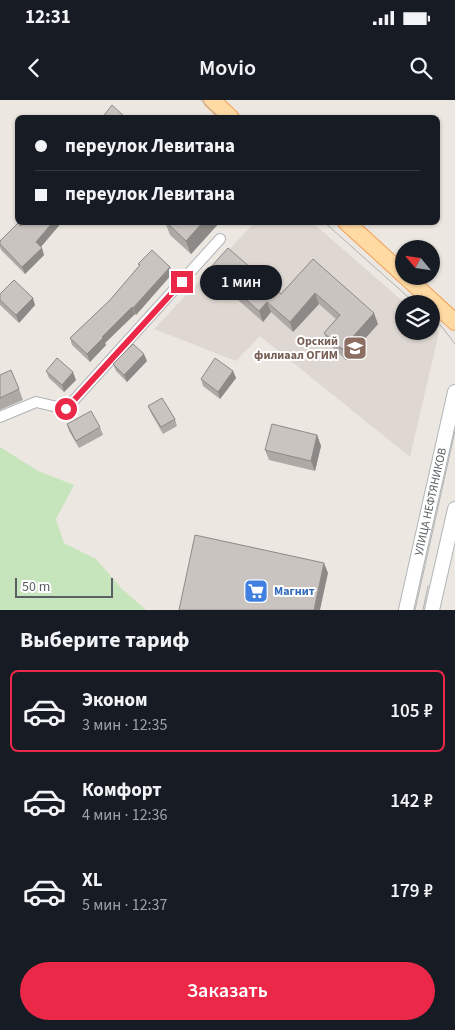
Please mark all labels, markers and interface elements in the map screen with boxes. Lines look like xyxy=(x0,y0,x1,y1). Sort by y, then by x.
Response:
text: 12:31 xyxy=(25,4,71,31)
text: Movio xyxy=(199,52,256,84)
icon: back xyxy=(20,54,48,82)
icon: search xyxy=(407,54,435,82)
text: переулок Левитана xyxy=(65,133,235,160)
text: переулок Левитана xyxy=(65,181,235,208)
north arrow xyxy=(395,240,440,285)
map controls xyxy=(395,240,440,340)
callout: 1 мин xyxy=(200,264,282,300)
route end xyxy=(171,271,193,293)
text: 1 мин xyxy=(221,271,261,293)
button: layers xyxy=(395,295,440,340)
place label: Орский филиаал ОГИМ xyxy=(254,333,338,364)
school or university icon: Орский филиаал ОГИМ xyxy=(342,335,368,361)
route start xyxy=(55,398,77,420)
street label: УЛИЦА НЕФТЯНИКОВ xyxy=(410,446,451,557)
scale bar xyxy=(15,575,112,598)
text: 50 m xyxy=(22,577,50,597)
supermarket icon: Магнит xyxy=(243,578,269,604)
place label: Магнит xyxy=(274,583,315,600)
text: Выберите тариф xyxy=(20,624,190,656)
text: Эконом xyxy=(82,687,148,714)
icon: car xyxy=(22,689,67,734)
text: 105 ₽ xyxy=(390,698,433,725)
text: 3 мин · 12:35 xyxy=(82,714,168,736)
text: Комфорт xyxy=(82,777,162,804)
icon: car xyxy=(22,779,67,824)
text: 142 ₽ xyxy=(390,788,433,815)
text: 4 мин · 12:36 xyxy=(82,804,168,826)
text: XL xyxy=(82,867,103,894)
icon: car xyxy=(22,869,67,914)
text: 179 ₽ xyxy=(390,878,433,905)
text: 5 мин · 12:37 xyxy=(82,894,168,916)
button: Заказать xyxy=(20,962,435,1020)

